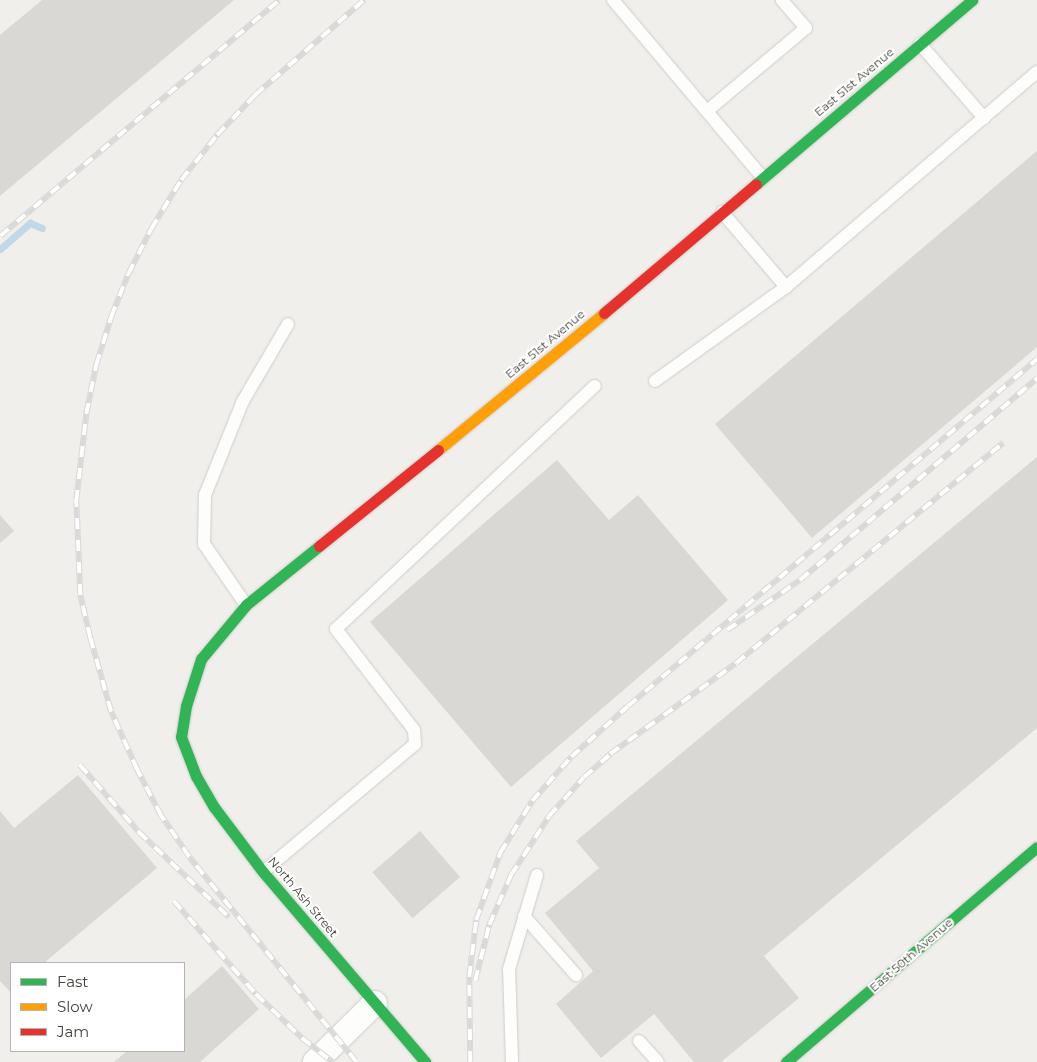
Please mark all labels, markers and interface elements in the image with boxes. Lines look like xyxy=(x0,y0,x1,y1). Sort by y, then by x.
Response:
street label: East 51st Avenue xyxy=(811,45,897,119)
street label: East 51st Avenue xyxy=(502,307,588,381)
street label: North Ash Street xyxy=(265,854,341,940)
street label: East 50th Avenue xyxy=(867,915,955,995)
legend xyxy=(10,962,185,1052)
text: Fast xyxy=(57,972,88,991)
text: Slow xyxy=(57,997,93,1016)
text: Jam xyxy=(57,1022,89,1041)

